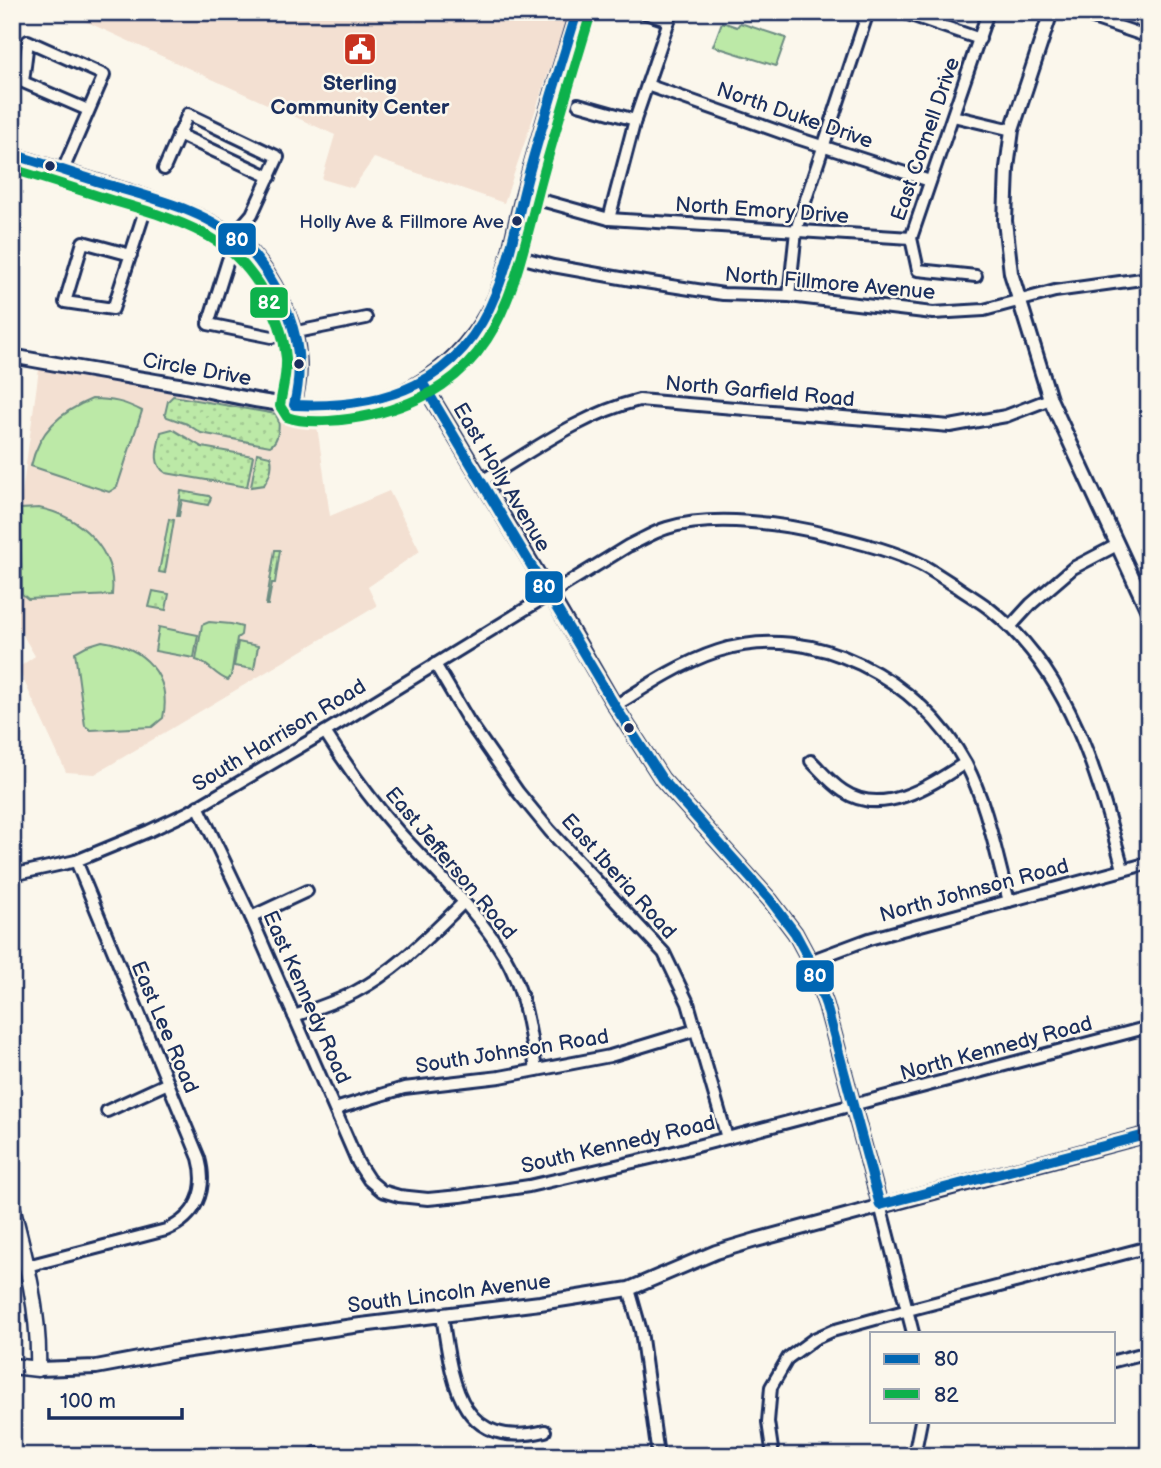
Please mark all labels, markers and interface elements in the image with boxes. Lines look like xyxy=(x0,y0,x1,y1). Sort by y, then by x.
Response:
public building icon: Sterling Community Center xyxy=(341,30,379,68)
street label: East Cornell Drive xyxy=(886,54,965,224)
place label: Sterling Community Center xyxy=(271,71,450,120)
street label: North Duke Drive xyxy=(713,77,876,154)
unlabelled marker xyxy=(43,159,57,173)
street label: North Emory Drive xyxy=(674,192,850,229)
place label: Holly Ave & Fillmore Ave xyxy=(299,211,504,234)
marker: Holly Ave & Fillmore Ave xyxy=(510,214,524,228)
line badge: 80 xyxy=(217,222,257,256)
text: 80 xyxy=(225,229,249,252)
street label: North Fillmore Avenue xyxy=(724,262,936,305)
line badge: 82 xyxy=(249,286,289,319)
text: 82 xyxy=(258,292,281,315)
street label: Circle Drive xyxy=(140,348,253,391)
unlabelled marker xyxy=(292,357,306,371)
street label: North Garfield Road xyxy=(664,371,856,412)
street label: East Holly Avenue xyxy=(447,398,556,556)
line badge: 80 xyxy=(524,570,564,604)
text: 80 xyxy=(532,576,556,599)
street label: South Harrison Road xyxy=(188,674,370,797)
unlabelled marker xyxy=(622,721,636,735)
street label: East Jefferson Road xyxy=(380,782,522,945)
street label: East Iberia Road xyxy=(556,809,681,944)
street label: North Johnson Road xyxy=(877,853,1071,928)
street label: East Kennedy Road xyxy=(257,907,356,1088)
street label: East Lee Road xyxy=(125,957,204,1097)
line badge: 80 xyxy=(795,959,835,993)
text: 80 xyxy=(803,965,827,988)
street label: North Kennedy Road xyxy=(897,1011,1095,1086)
street label: South Johnson Road xyxy=(414,1024,610,1079)
street label: South Kennedy Road xyxy=(519,1110,718,1179)
street label: South Lincoln Avenue xyxy=(346,1269,552,1318)
legend xyxy=(870,1332,1116,1422)
text: 80 xyxy=(934,1347,959,1372)
scale bar xyxy=(49,1377,182,1421)
text: 82 xyxy=(934,1383,959,1408)
text: 100 m xyxy=(60,1389,116,1414)

